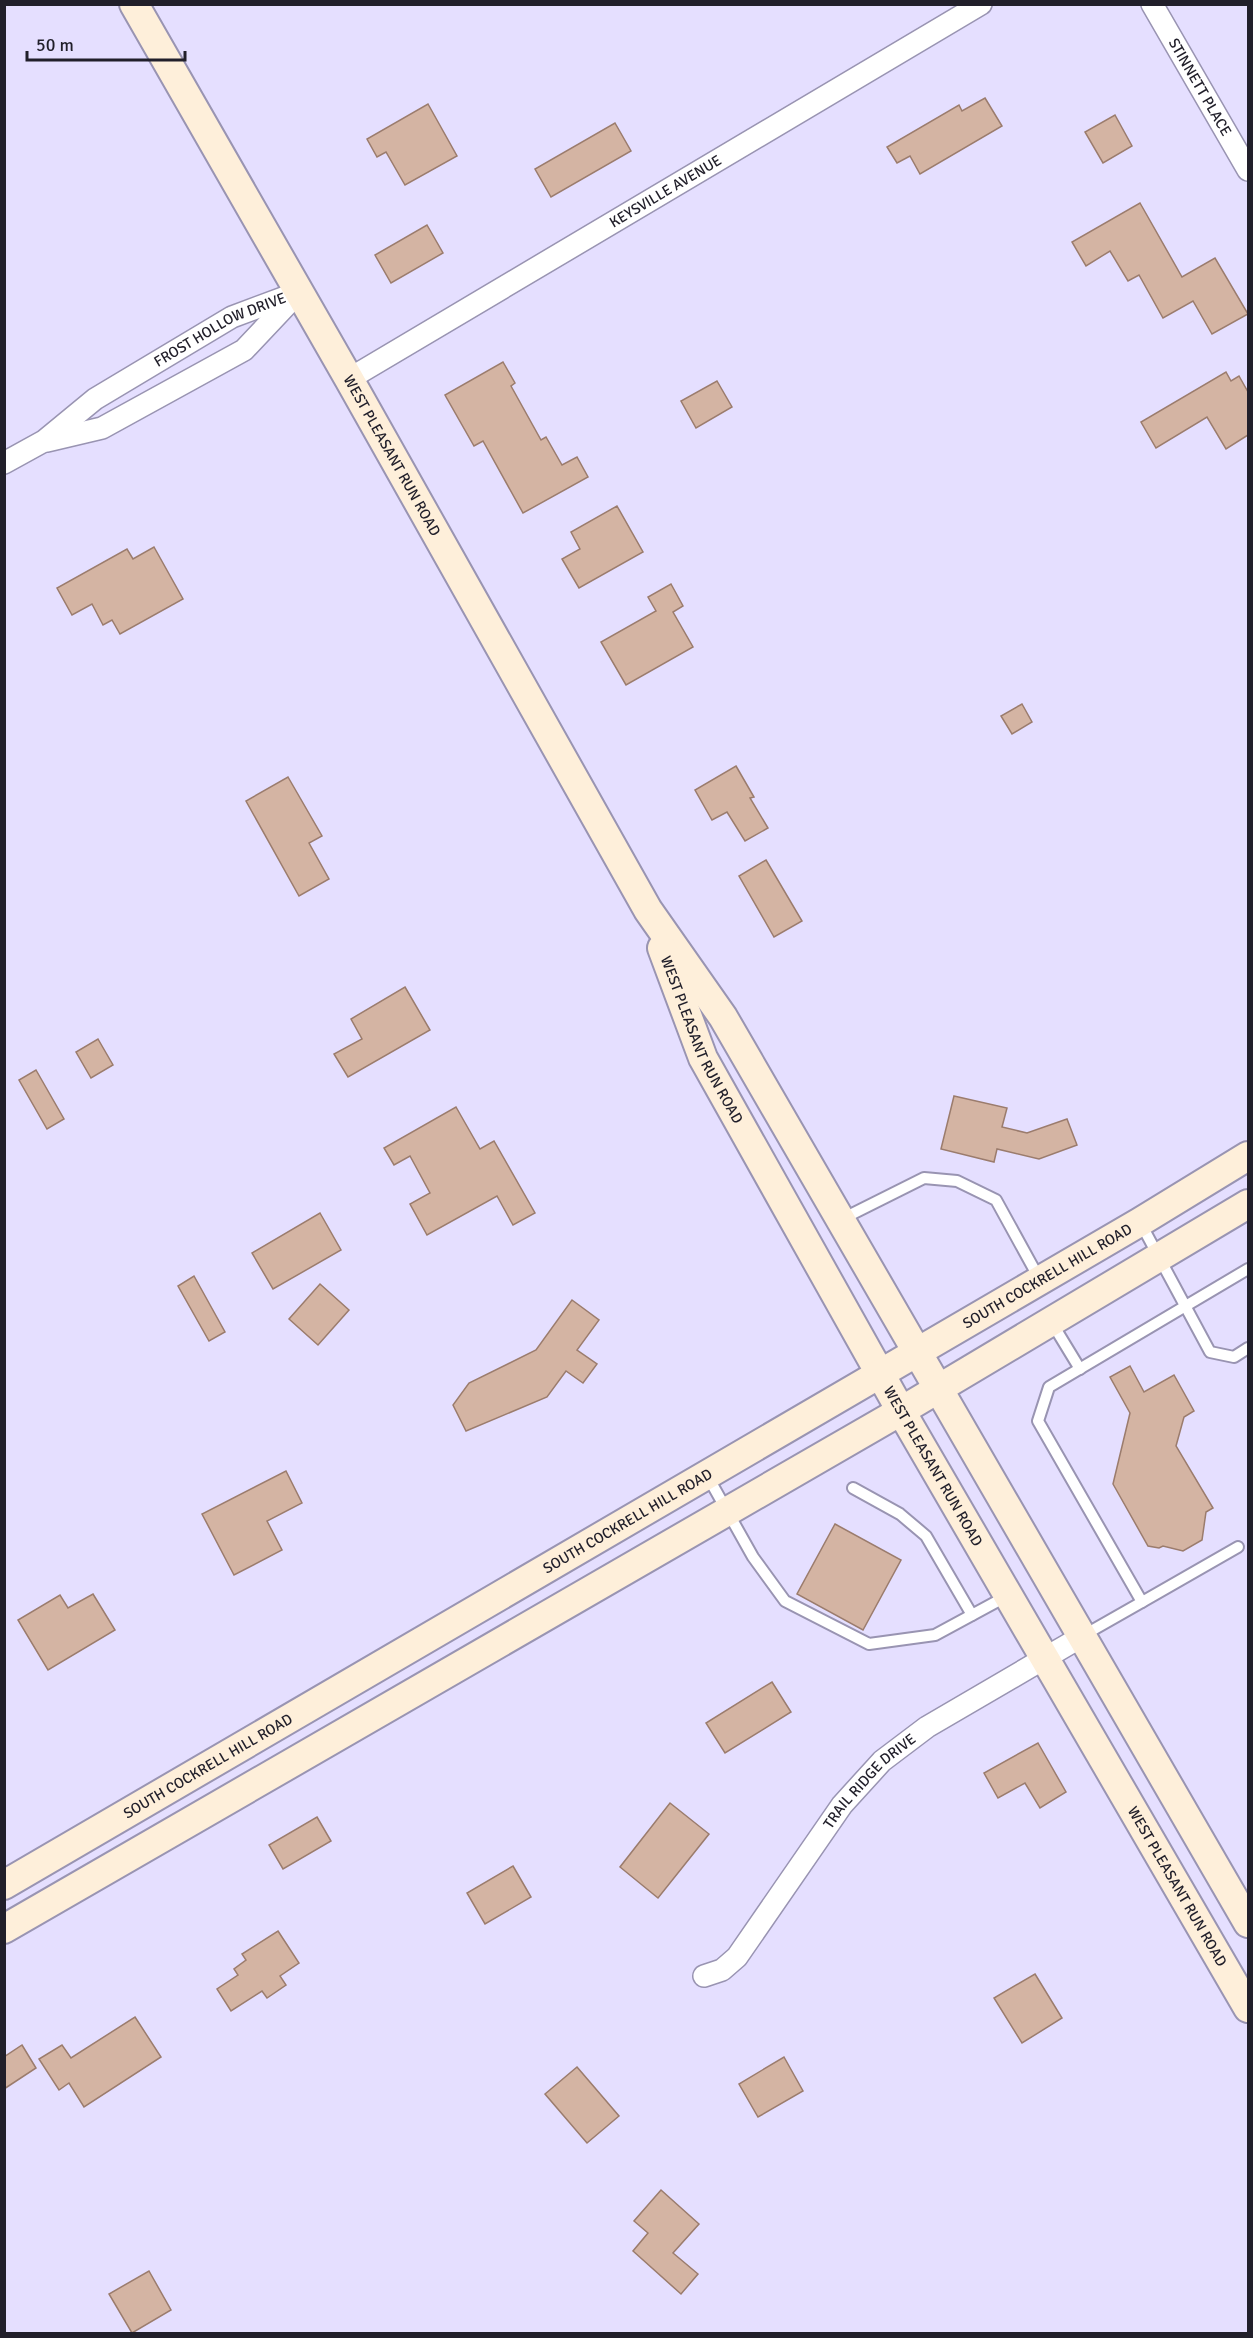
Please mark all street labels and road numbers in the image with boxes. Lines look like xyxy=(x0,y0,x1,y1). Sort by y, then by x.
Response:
street label: STINNETT PLACE xyxy=(1165,35,1235,139)
street label: KEYSVILLE AVENUE xyxy=(606,151,725,231)
street label: FROST HOLLOW DRIVE xyxy=(151,289,288,371)
street label: WEST PLEASANT RUN ROAD xyxy=(340,372,445,539)
street label: WEST PLEASANT RUN ROAD xyxy=(657,953,747,1127)
street label: SOUTH COCKRELL HILL ROAD xyxy=(960,1220,1135,1332)
street label: WEST PLEASANT RUN ROAD xyxy=(880,1383,987,1549)
street label: SOUTH COCKRELL HILL ROAD xyxy=(540,1465,715,1577)
street label: SOUTH COCKRELL HILL ROAD xyxy=(120,1710,296,1822)
street label: TRAIL RIDGE DRIVE xyxy=(820,1730,919,1832)
street label: WEST PLEASANT RUN ROAD xyxy=(1124,1803,1231,1970)

